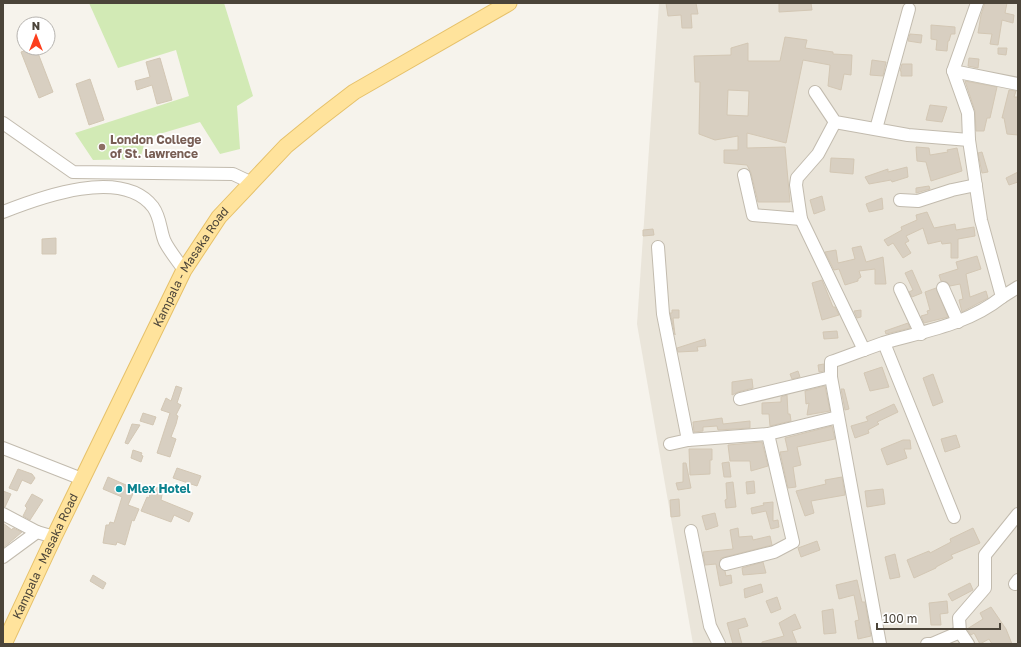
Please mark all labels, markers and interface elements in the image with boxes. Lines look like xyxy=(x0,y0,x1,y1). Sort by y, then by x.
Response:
north arrow xyxy=(16,16,56,56)
text: N xyxy=(32,19,40,32)
place label: London College of St. lawrence xyxy=(110,132,201,161)
marker: London College of St. lawrence xyxy=(97,142,107,152)
street label: Kampala - Masaka Road xyxy=(149,204,232,329)
place label: Mlex Hotel xyxy=(127,481,191,496)
marker: Mlex Hotel xyxy=(114,484,124,494)
street label: Kampala - Masaka Road xyxy=(9,491,81,621)
scale bar xyxy=(877,605,1000,631)
text: 100 m xyxy=(883,611,917,626)

